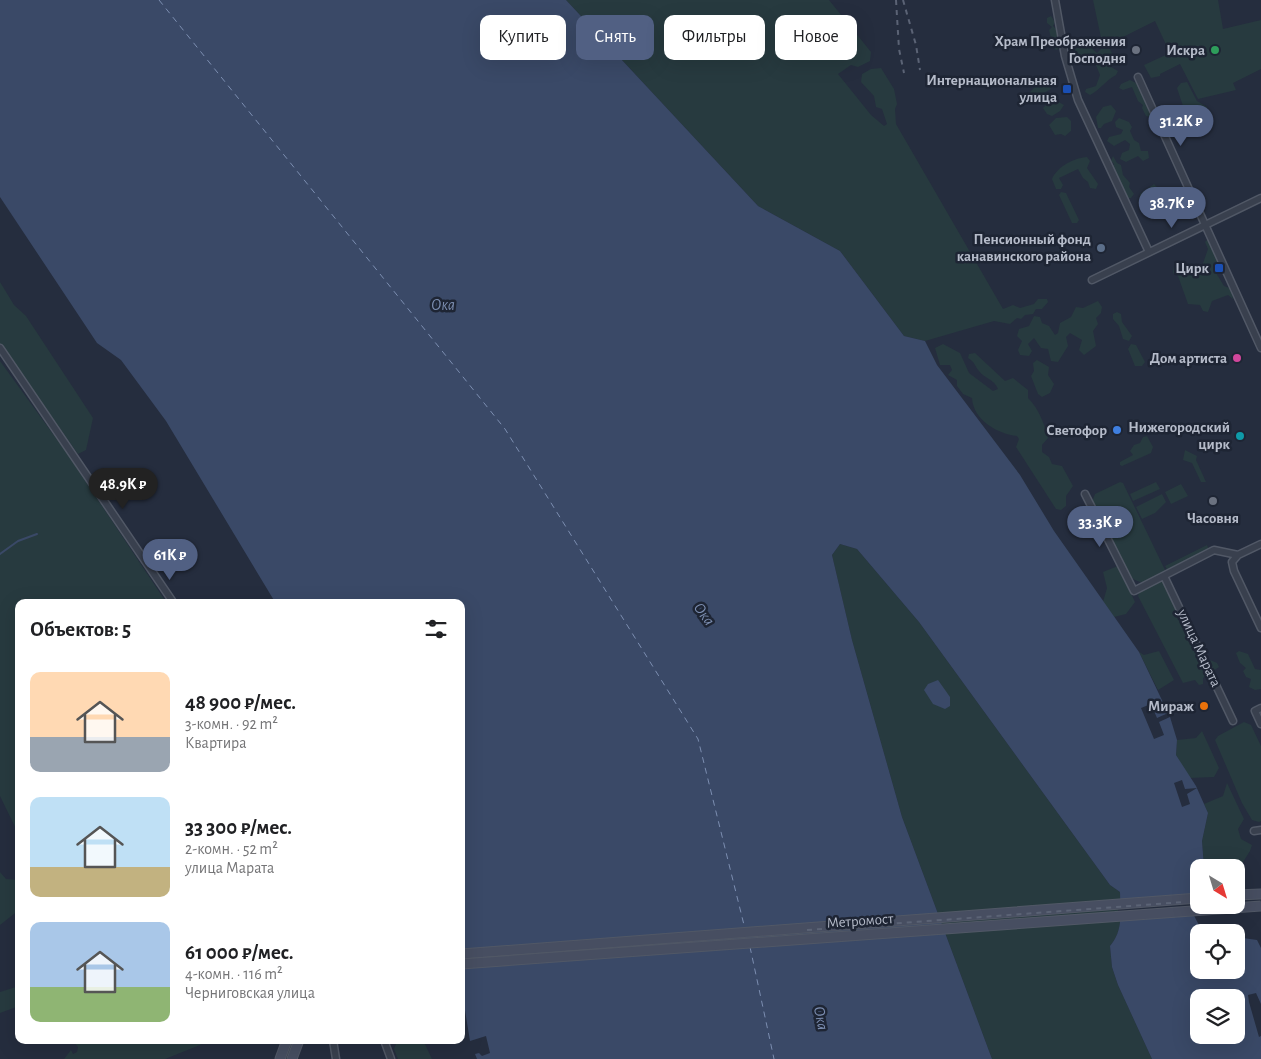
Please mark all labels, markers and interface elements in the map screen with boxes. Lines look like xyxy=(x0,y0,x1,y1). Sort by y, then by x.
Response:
chip: Купить xyxy=(480,15,566,60)
chip: Снять xyxy=(576,15,654,60)
chip: Фильтры xyxy=(664,15,765,60)
chip: Новое xyxy=(775,15,857,60)
place label: Храм Преображения Господня xyxy=(994,34,1126,66)
place label: Искра xyxy=(1166,43,1205,58)
marker: Храм Преображения Господня xyxy=(1130,44,1142,56)
marker: Искра xyxy=(1209,44,1221,56)
place label: Интернациональная улица xyxy=(926,73,1057,105)
marker: Интернациональная улица xyxy=(1061,83,1073,95)
pin: 31.2K ₽ xyxy=(1135,104,1227,147)
text: 31.2K ₽ xyxy=(1159,113,1203,129)
pin: 38.7K ₽ xyxy=(1126,186,1218,229)
text: 38.7K ₽ xyxy=(1150,195,1194,211)
place label: Пенсионный фонд канавинского района xyxy=(957,232,1091,264)
marker: Пенсионный фонд канавинского района xyxy=(1095,242,1107,254)
place label: Цирк xyxy=(1175,261,1210,276)
marker: Цирк xyxy=(1213,262,1225,274)
water label: Ока xyxy=(431,297,455,313)
place label: Дом артиста xyxy=(1150,351,1227,366)
marker: Дом артиста xyxy=(1231,352,1243,364)
place label: Нижегородский цирк xyxy=(1128,420,1231,452)
place label: Светофор xyxy=(1046,423,1107,438)
marker: Светофор xyxy=(1111,424,1123,436)
marker: Нижегородский цирк xyxy=(1234,430,1246,442)
pin: 48.9K ₽ xyxy=(77,468,169,510)
text: 48.9K ₽ xyxy=(100,476,146,492)
marker: Часовня xyxy=(1207,495,1219,507)
pin: 33.3K ₽ xyxy=(1054,506,1146,548)
place label: Часовня xyxy=(1187,511,1239,526)
text: 33.3K ₽ xyxy=(1078,514,1122,530)
pin: 61K ₽ xyxy=(135,538,205,581)
text: 61K ₽ xyxy=(154,547,186,563)
water label: Ока xyxy=(691,600,718,628)
street label: улица Марата xyxy=(1174,606,1224,689)
icon: filters xyxy=(422,615,450,643)
text: Объектов: 5 xyxy=(30,619,131,640)
icon: home xyxy=(70,692,130,752)
text: 48 900 ₽/мес. xyxy=(185,692,296,713)
place label: Мираж xyxy=(1148,699,1194,714)
marker: Мираж xyxy=(1198,700,1210,712)
text: 3-комн. · 92 m² xyxy=(185,716,278,732)
text: Квартира xyxy=(185,735,247,751)
icon: home xyxy=(70,817,130,877)
text: 33 300 ₽/мес. xyxy=(185,817,292,838)
text: 2-комн. · 52 m² xyxy=(185,841,278,857)
north arrow xyxy=(1190,859,1245,914)
map controls xyxy=(1190,859,1245,1044)
text: улица Марата xyxy=(185,860,274,876)
street label: Метромост xyxy=(826,911,895,931)
button: locate xyxy=(1190,924,1245,979)
icon: home xyxy=(70,942,130,1002)
text: 61 000 ₽/мес. xyxy=(185,942,294,963)
text: 4-комн. · 116 m² xyxy=(185,966,283,982)
text: Черниговская улица xyxy=(185,985,315,1001)
button: layers xyxy=(1190,989,1245,1044)
water label: Ока xyxy=(811,1005,831,1031)

